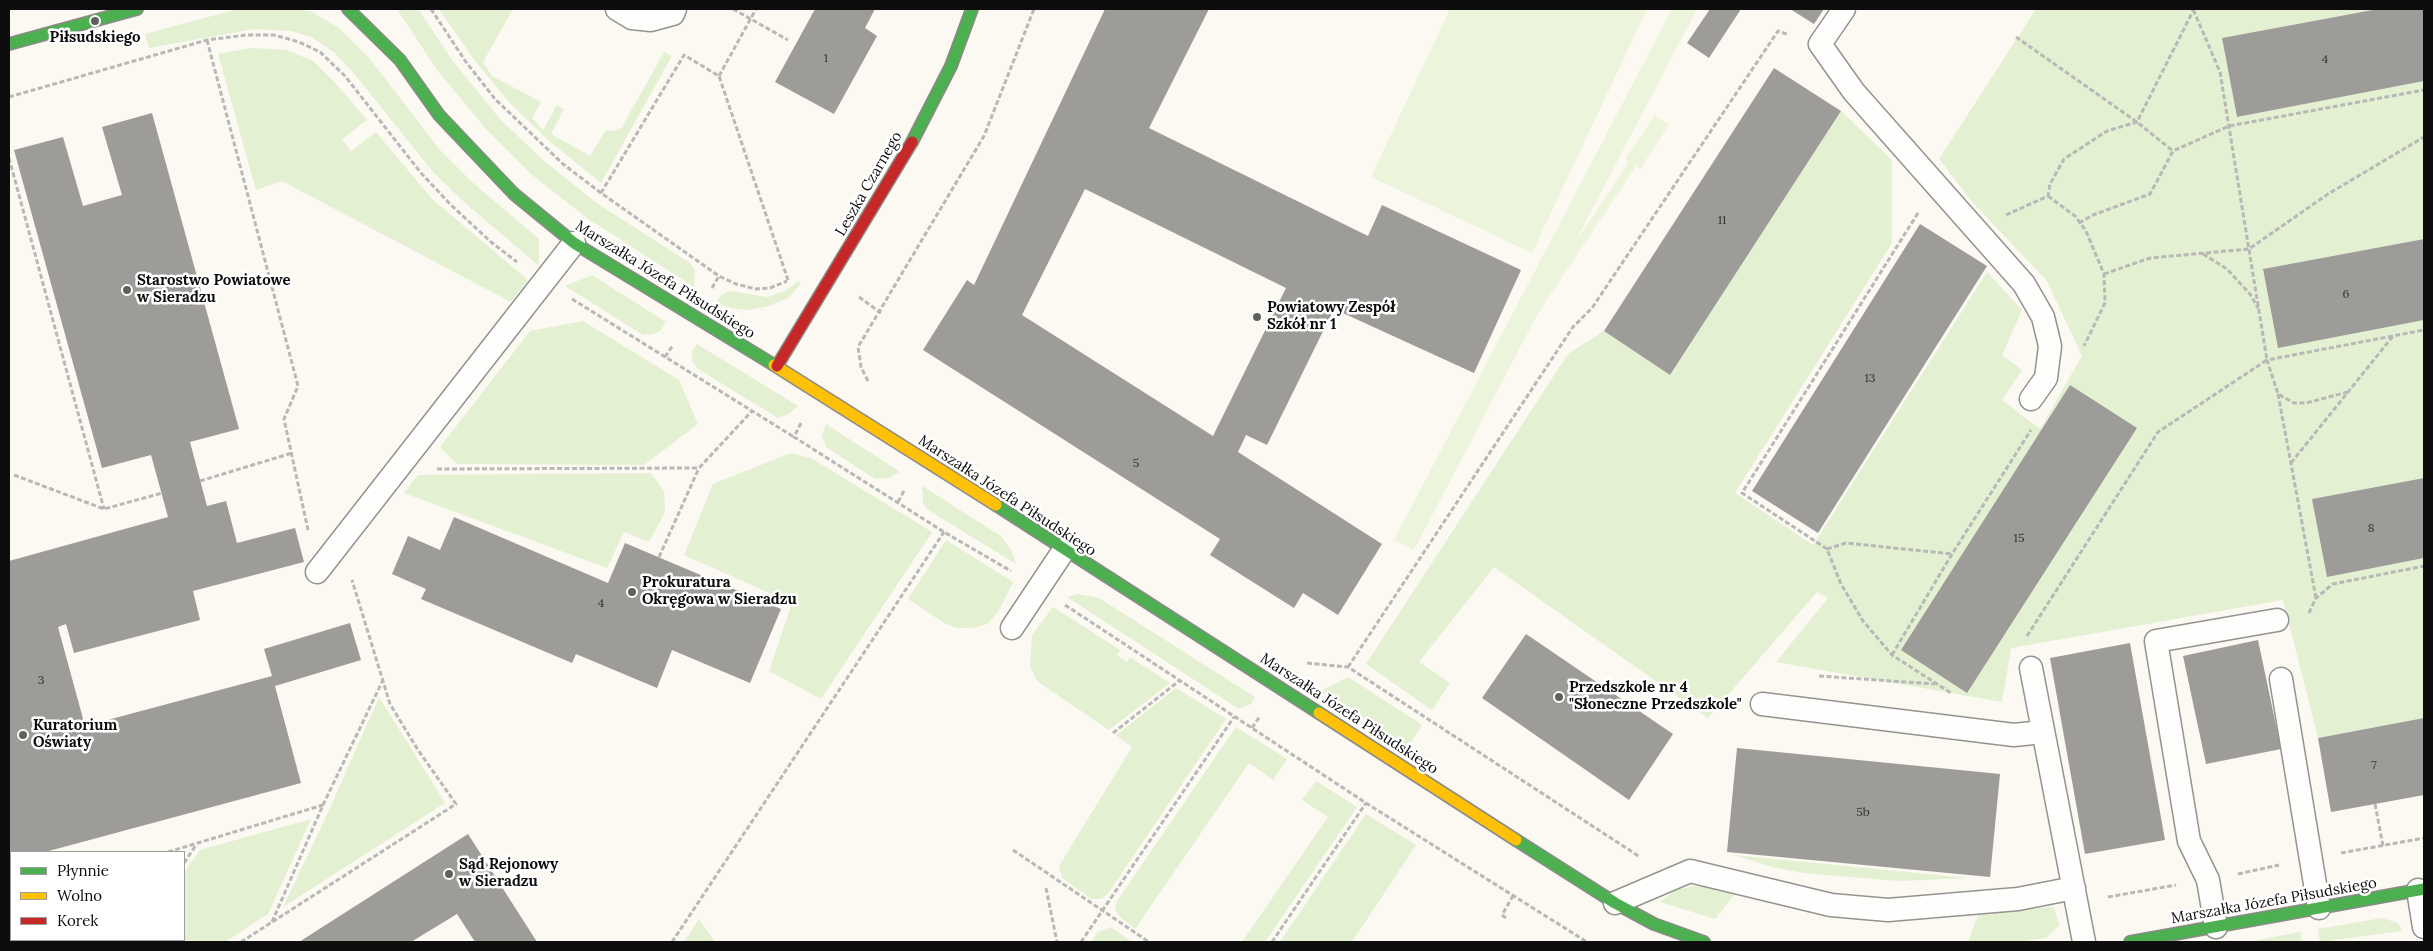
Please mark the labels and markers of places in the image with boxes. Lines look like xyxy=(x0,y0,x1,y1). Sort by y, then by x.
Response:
marker: Piłsudskiego xyxy=(89,15,101,27)
place label: Piłsudskiego xyxy=(50,29,140,47)
place label: Starostwo Powiatowe w Sieradzu xyxy=(137,272,291,307)
marker: Starostwo Powiatowe w Sieradzu xyxy=(121,284,133,296)
place label: Powiatowy Zespół Szkół nr 1 xyxy=(1267,299,1395,334)
marker: Powiatowy Zespół Szkół nr 1 xyxy=(1251,311,1263,323)
place label: Prokuratura Okręgowa w Sieradzu xyxy=(642,574,797,609)
marker: Prokuratura Okręgowa w Sieradzu xyxy=(626,586,638,598)
place label: Przedszkole nr 4 "Słoneczne Przedszkole" xyxy=(1569,679,1742,714)
marker: Przedszkole nr 4 "Słoneczne Przedszkole" xyxy=(1553,691,1565,703)
place label: Kuratorium Oświaty xyxy=(33,717,117,752)
marker: Kuratorium Oświaty xyxy=(17,729,29,741)
place label: Sąd Rejonowy w Sieradzu xyxy=(459,856,558,891)
marker: Sąd Rejonowy w Sieradzu xyxy=(443,868,455,880)

